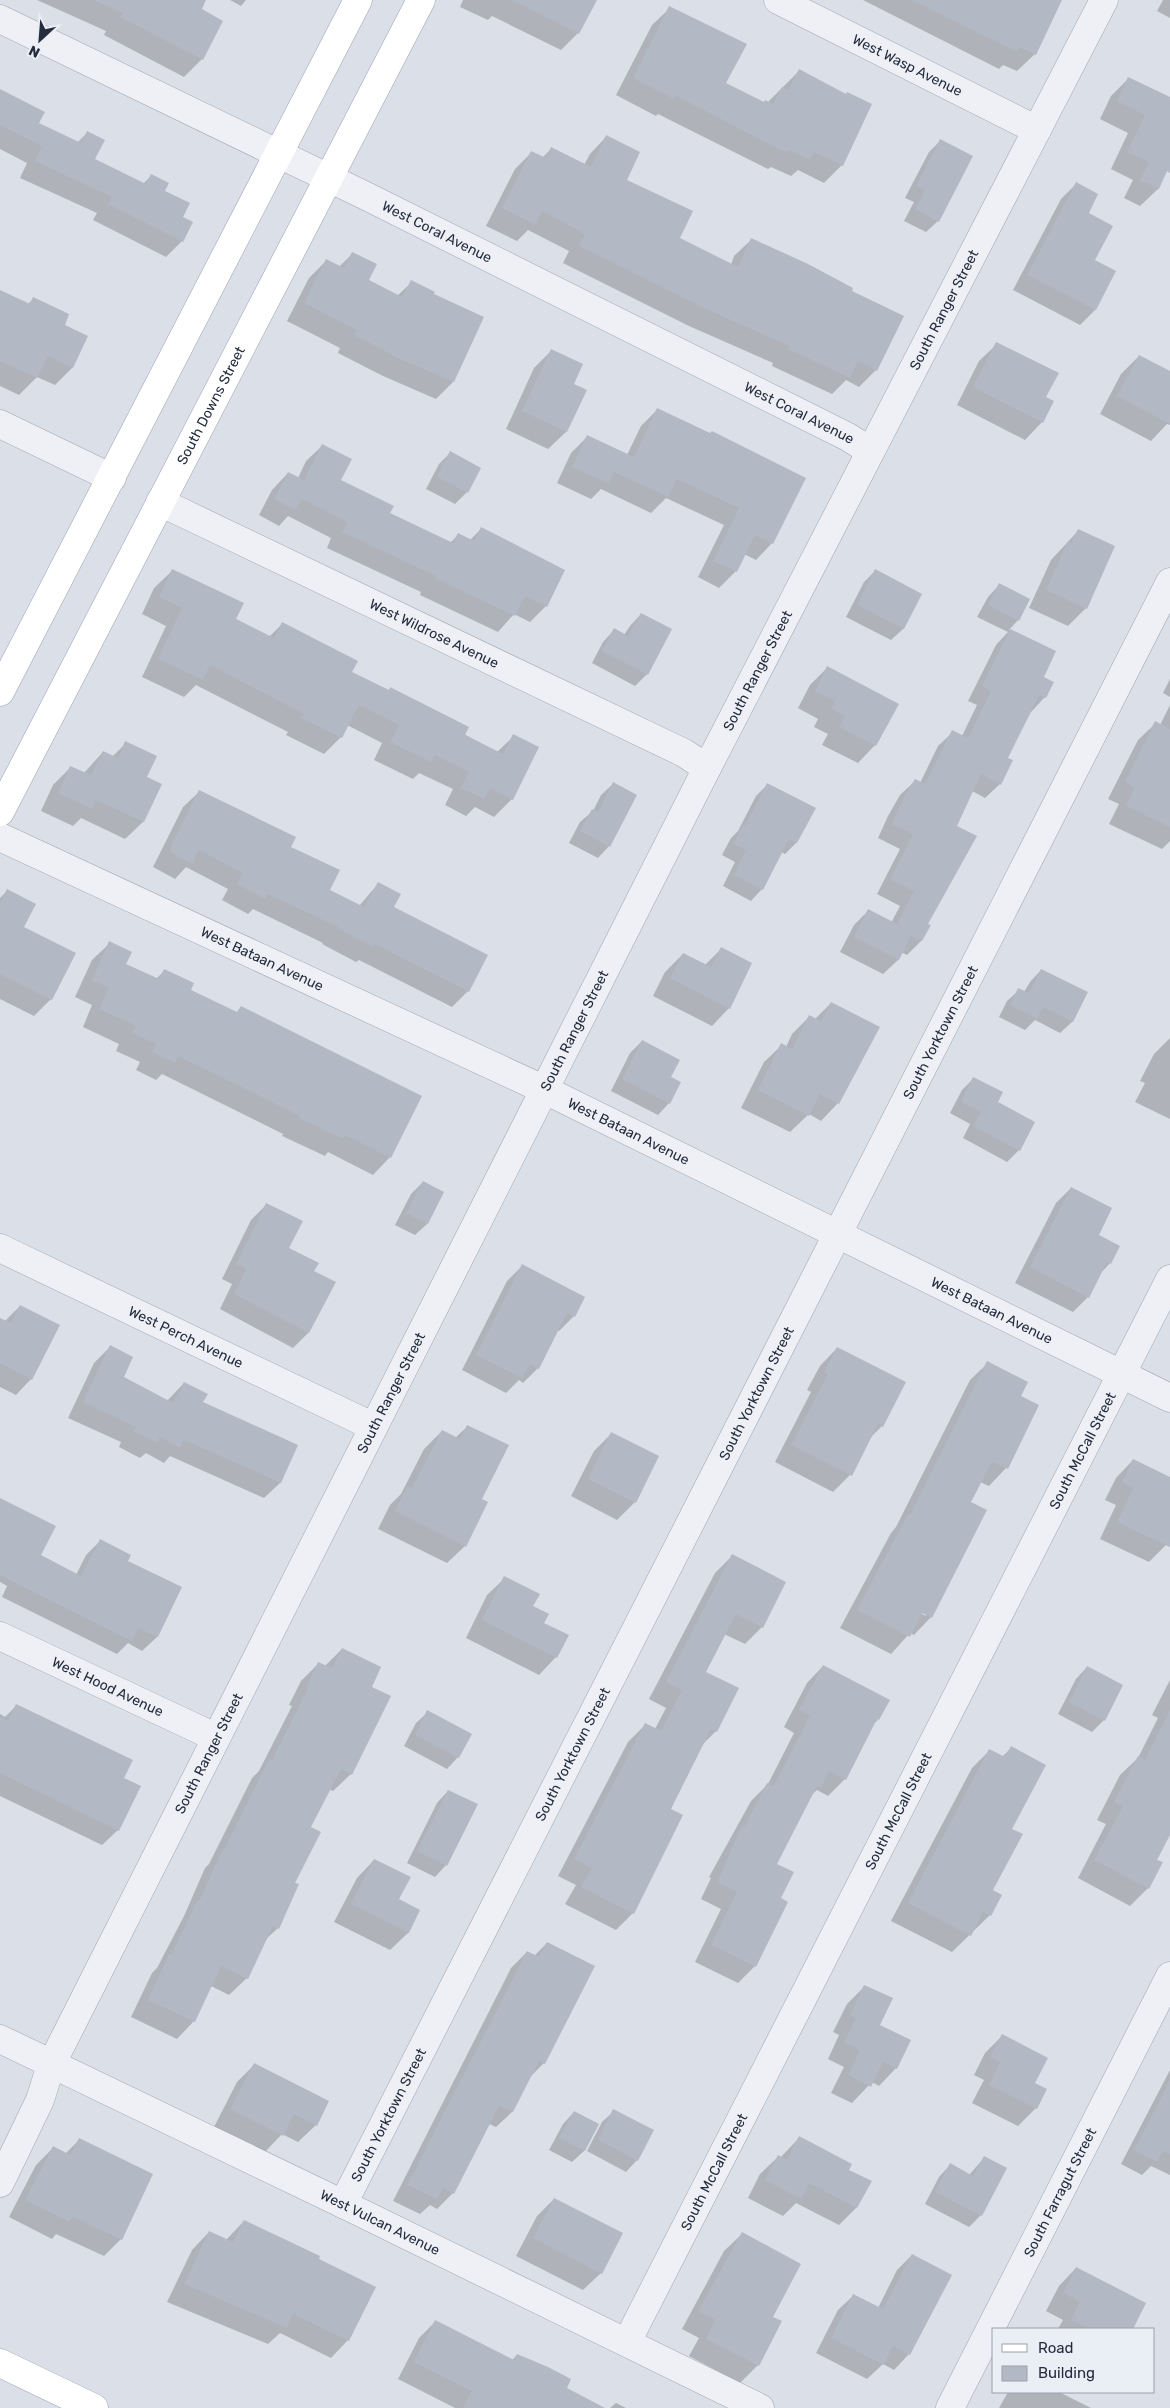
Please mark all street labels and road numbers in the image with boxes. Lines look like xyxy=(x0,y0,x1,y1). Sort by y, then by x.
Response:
street label: West Wasp Avenue xyxy=(850,30,966,100)
street label: West Coral Avenue xyxy=(379,197,495,266)
street label: South Ranger Street xyxy=(906,246,982,373)
street label: South Downs Street xyxy=(173,343,249,467)
street label: West Coral Avenue xyxy=(742,378,858,447)
street label: West Wildrose Avenue xyxy=(367,595,502,672)
street label: South Ranger Street xyxy=(719,607,796,734)
street label: West Bataan Avenue xyxy=(198,923,326,995)
street label: South Yorktown Street xyxy=(899,962,982,1102)
street label: South Ranger Street xyxy=(537,967,612,1094)
street label: West Bataan Avenue xyxy=(565,1094,692,1168)
street label: West Bataan Avenue xyxy=(928,1273,1056,1347)
street label: West Perch Avenue xyxy=(126,1302,246,1372)
street label: South Yorktown Street xyxy=(715,1323,798,1463)
street label: South Ranger Street xyxy=(353,1329,429,1456)
street label: South McCall Street xyxy=(1045,1389,1120,1512)
street label: West Hood Avenue xyxy=(49,1653,166,1720)
street label: South Yorktown Street xyxy=(531,1684,614,1824)
street label: South Ranger Street xyxy=(171,1690,246,1817)
street label: South McCall Street xyxy=(861,1749,935,1873)
street label: South Yorktown Street xyxy=(347,2045,430,2185)
street label: South McCall Street xyxy=(677,2110,751,2233)
street label: South Farragut Street xyxy=(1020,2124,1100,2260)
street label: West Vulcan Avenue xyxy=(318,2186,443,2259)

